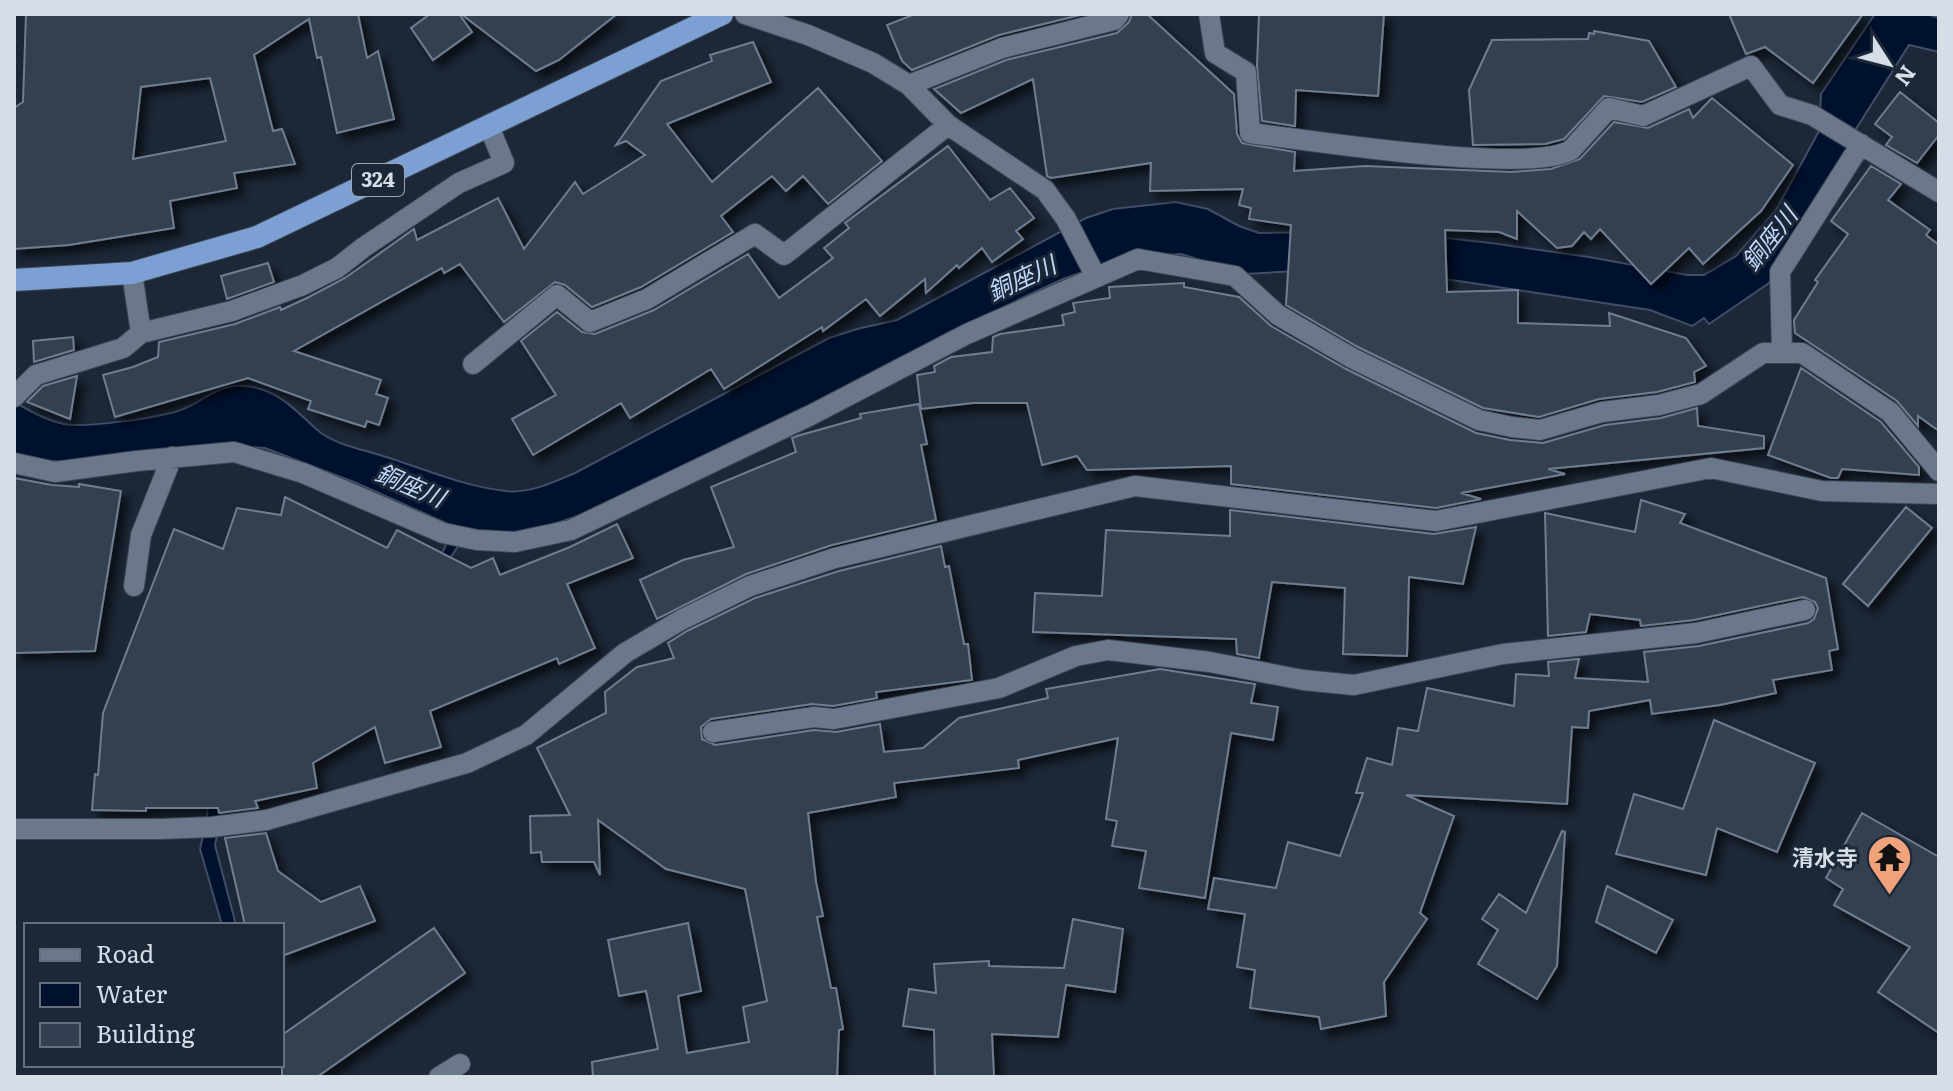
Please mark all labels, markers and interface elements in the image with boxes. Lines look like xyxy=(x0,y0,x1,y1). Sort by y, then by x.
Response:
north arrow xyxy=(1849,24,1929,104)
text: N xyxy=(1888,59,1925,94)
road number: 324 xyxy=(352,164,404,196)
water label: 銅座川 xyxy=(1732,196,1806,277)
water label: 銅座川 xyxy=(981,244,1064,308)
water label: 銅座川 xyxy=(371,454,454,515)
temple icon: 清水寺 xyxy=(1865,834,1913,897)
place label: 清水寺 xyxy=(1792,840,1858,873)
legend xyxy=(24,923,284,1067)
text: Road xyxy=(96,935,155,970)
text: Water xyxy=(96,975,168,1010)
text: Building xyxy=(96,1015,195,1050)

